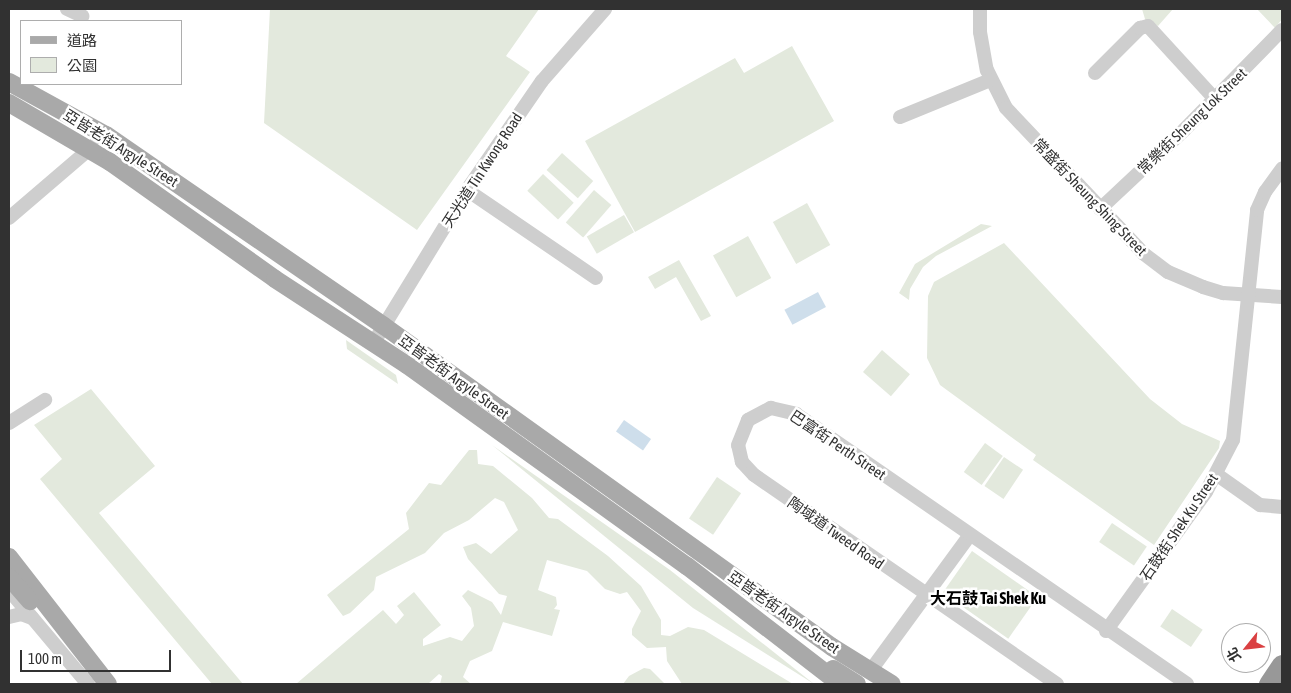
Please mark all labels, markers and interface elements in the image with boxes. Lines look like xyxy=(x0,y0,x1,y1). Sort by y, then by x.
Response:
legend xyxy=(20,20,182,85)
text: 道路 xyxy=(67,32,97,49)
text: 公園 xyxy=(67,57,97,74)
street label: 常樂街 Sheung Lok Street xyxy=(1134,64,1250,178)
street label: 亞皆老街 Argyle Street xyxy=(60,105,182,191)
street label: 天光道 Tin Kwong Road xyxy=(438,109,526,231)
street label: 常盛街 Sheung Shing Street xyxy=(1029,135,1151,259)
street label: 亞皆老街 Argyle Street xyxy=(395,331,513,423)
street label: 巴富街 Perth Street xyxy=(787,406,889,484)
street label: 石鼓街 Shek Ku Street xyxy=(1136,470,1222,584)
street label: 陶域道 Tweed Road xyxy=(785,493,887,573)
street label: 亞皆老街 Argyle Street xyxy=(725,567,843,657)
district label: 大石鼓 Tai Shek Ku xyxy=(930,588,1046,608)
north arrow xyxy=(1221,623,1271,673)
scale bar xyxy=(22,640,174,672)
text: 北 xyxy=(1223,645,1244,665)
text: 100 m xyxy=(28,650,62,667)

